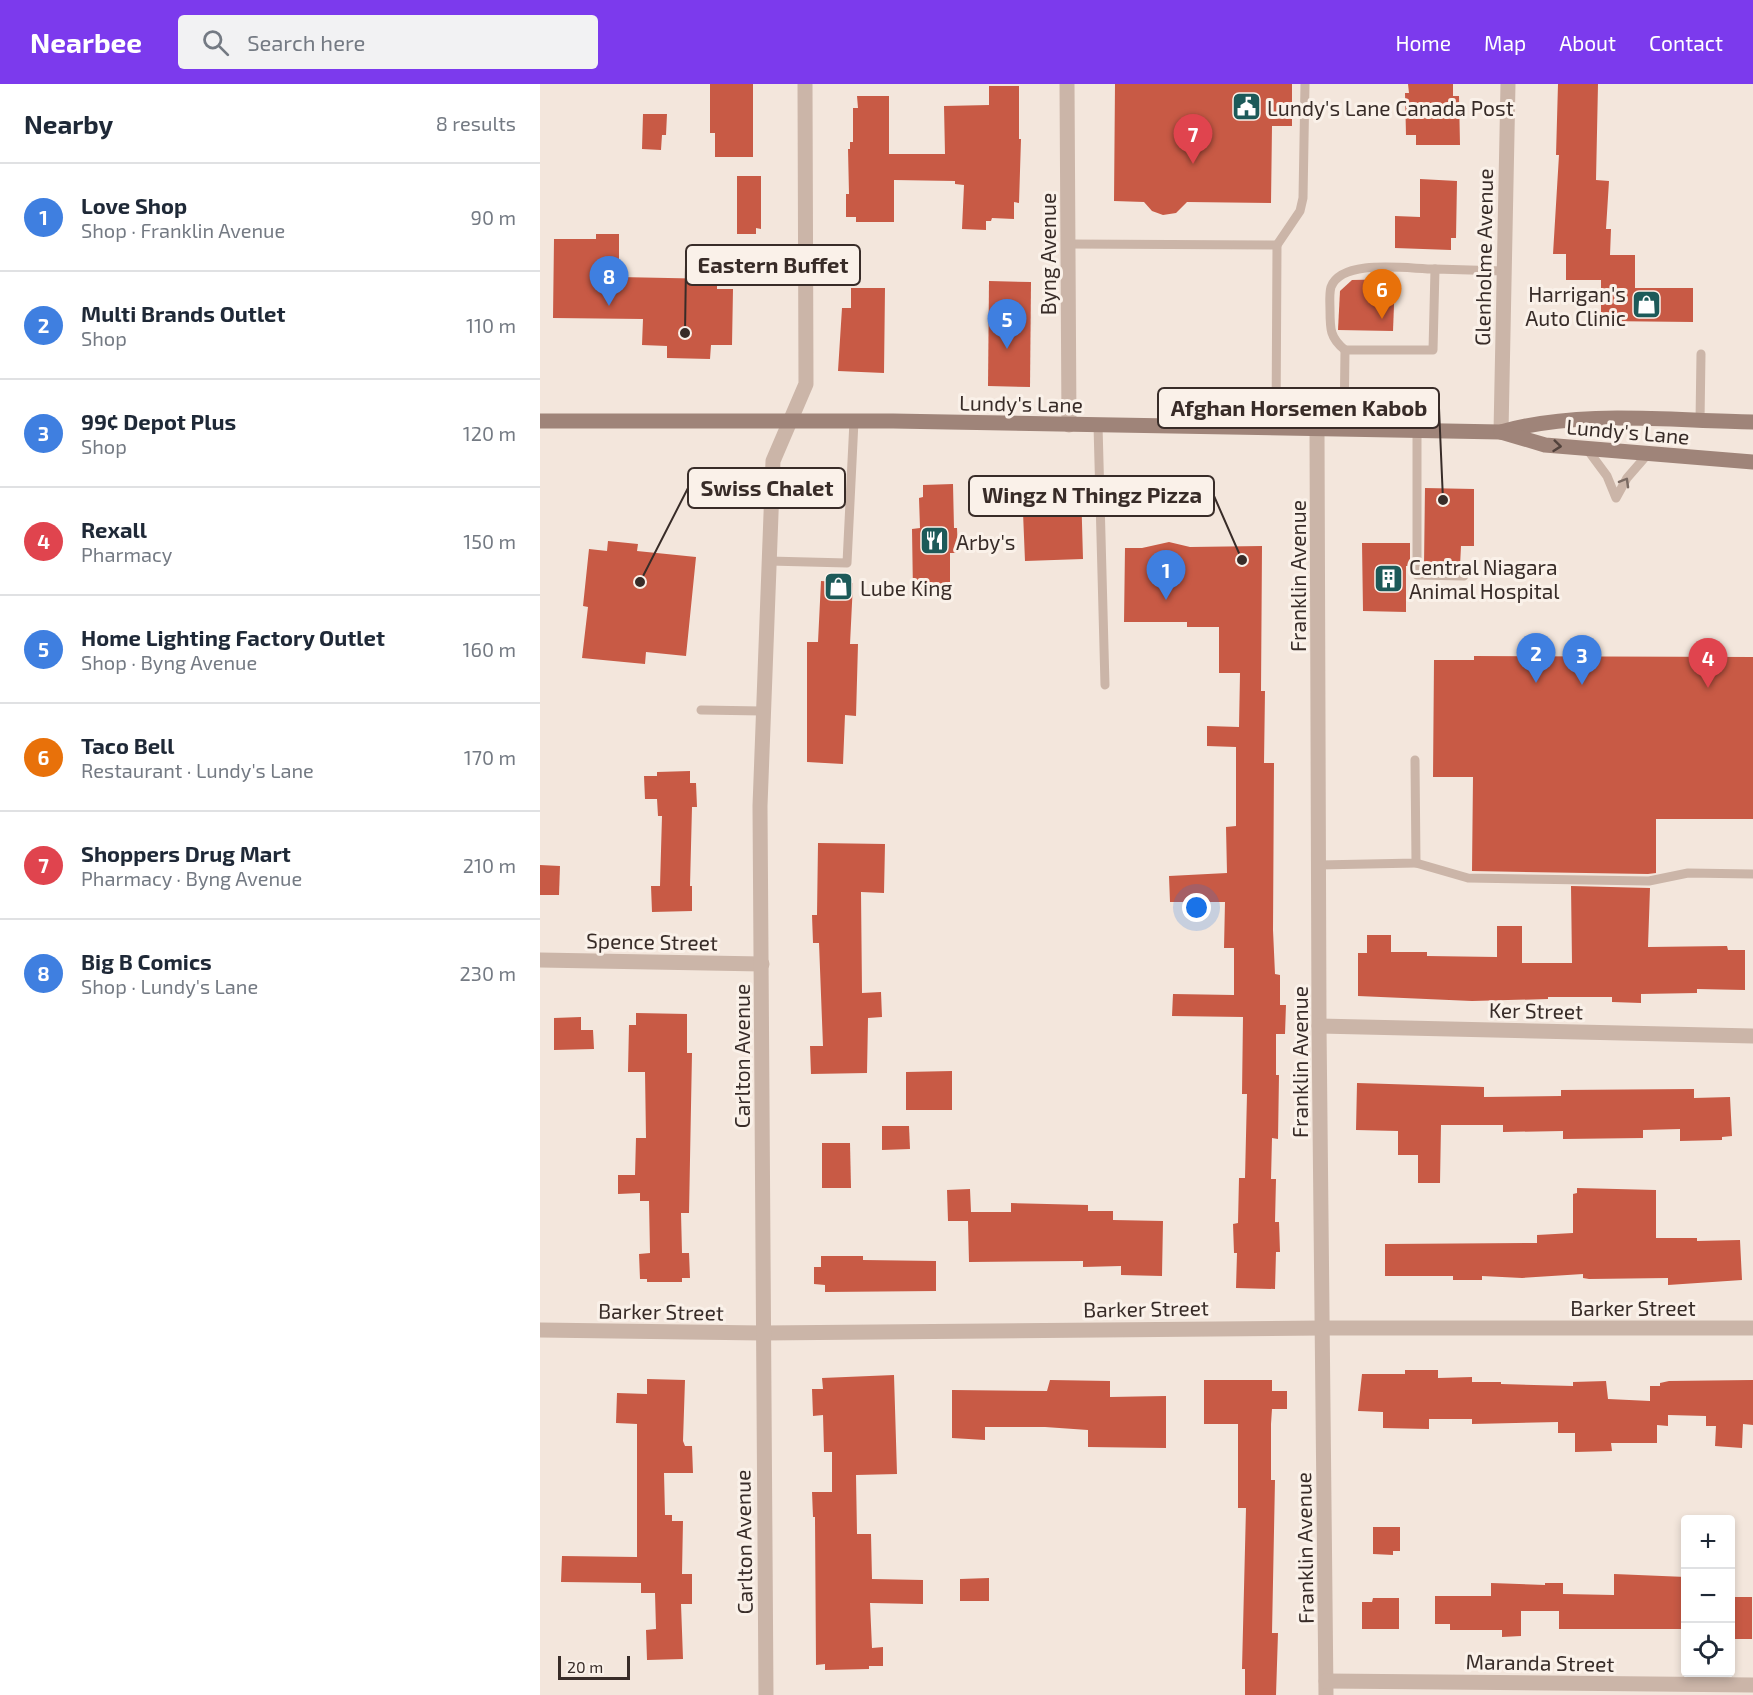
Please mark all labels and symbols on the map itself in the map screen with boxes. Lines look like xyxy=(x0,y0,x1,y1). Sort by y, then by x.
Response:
public building icon: Lundy's Lane Canada Post xyxy=(1230,91,1262,123)
place label: Lundy's Lane Canada Post xyxy=(1267,95,1514,120)
pin: 7 xyxy=(1174,115,1212,164)
street label: Glenholme Avenue xyxy=(1469,168,1497,346)
street label: Byng Avenue xyxy=(1035,193,1060,315)
callout: Eastern Buffet xyxy=(686,245,860,285)
text: Eastern Buffet xyxy=(698,251,848,277)
pin: 8 xyxy=(590,256,628,306)
pin: 6 xyxy=(1362,270,1402,319)
place label: Harrigan's Auto Clinic xyxy=(1525,281,1626,330)
shop icon: Harrigan's Auto Clinic xyxy=(1631,289,1663,321)
pin: 5 xyxy=(988,300,1026,349)
callout: Afghan Horsemen Kabob xyxy=(1158,388,1439,428)
street label: Lundy's Lane xyxy=(959,389,1083,417)
text: Afghan Horsemen Kabob xyxy=(1171,394,1427,420)
street label: Lundy's Lane xyxy=(1565,413,1691,449)
one-way arrow xyxy=(1552,439,1561,452)
callout: Swiss Chalet xyxy=(688,468,845,508)
text: Swiss Chalet xyxy=(700,474,834,500)
callout: Wingz N Thingz Pizza xyxy=(969,476,1214,516)
one-way arrow xyxy=(1618,478,1629,488)
text: Wingz N Thingz Pizza xyxy=(982,481,1202,507)
street label: Franklin Avenue xyxy=(1285,500,1310,652)
restaurant icon: Arby's xyxy=(919,525,951,557)
place label: Arby's xyxy=(956,529,1016,554)
pin: 1 xyxy=(1146,550,1186,600)
place label: Central Niagara Animal Hospital xyxy=(1409,554,1560,603)
building icon: Central Niagara Animal Hospital xyxy=(1372,562,1404,594)
shop icon: Lube King xyxy=(823,571,855,603)
place label: Lube King xyxy=(860,575,953,600)
pin: 2 xyxy=(1516,634,1556,683)
pin: 3 xyxy=(1562,636,1602,685)
pin: 4 xyxy=(1688,638,1728,688)
your location xyxy=(1182,893,1211,922)
street label: Spence Street xyxy=(586,927,718,955)
street label: Carlton Avenue xyxy=(729,984,754,1128)
street label: Franklin Avenue xyxy=(1287,986,1312,1138)
street label: Ker Street xyxy=(1489,997,1583,1023)
street label: Barker Street xyxy=(1083,1294,1209,1322)
street label: Barker Street xyxy=(1570,1295,1696,1320)
street label: Barker Street xyxy=(598,1297,724,1325)
street label: Carlton Avenue xyxy=(729,1469,757,1615)
street label: Franklin Avenue xyxy=(1290,1472,1318,1624)
street label: Maranda Street xyxy=(1465,1648,1615,1676)
scale bar xyxy=(558,1653,630,1680)

